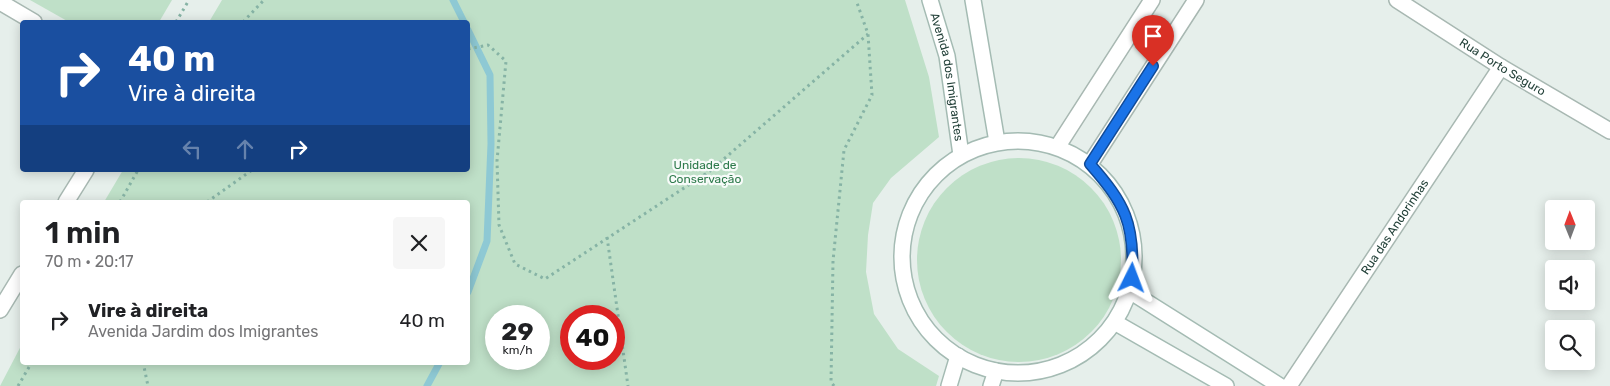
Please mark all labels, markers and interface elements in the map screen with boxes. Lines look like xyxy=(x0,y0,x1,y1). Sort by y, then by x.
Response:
street label: Avenida dos Imigrantes xyxy=(927,11,966,142)
pin xyxy=(1132,15,1174,66)
icon: arrive xyxy=(1139,22,1167,50)
street label: Rua Porto Seguro xyxy=(1457,35,1548,99)
text: 40 m xyxy=(128,38,215,80)
icon: right xyxy=(45,40,110,105)
text: Vire à direita xyxy=(128,80,256,107)
icon: left xyxy=(178,135,206,163)
icon: ahead xyxy=(231,135,259,163)
icon: right xyxy=(284,135,312,163)
park label: Unidade de Conservação xyxy=(669,158,741,186)
street label: Rua das Andorinhas xyxy=(1358,177,1431,277)
north arrow xyxy=(1545,200,1595,250)
map controls xyxy=(1545,200,1595,370)
text: 1 min xyxy=(45,215,120,251)
button: close xyxy=(393,217,445,269)
position arrow xyxy=(1105,251,1157,303)
text: 70 m · 20:17 xyxy=(45,252,133,271)
button: sound xyxy=(1545,260,1595,310)
text: Vire à direita xyxy=(88,299,208,322)
speed limit sign: 40 xyxy=(560,305,625,370)
icon: right xyxy=(45,306,73,334)
text: 40 m xyxy=(400,309,445,332)
text: 29 xyxy=(501,317,534,346)
button: search xyxy=(1545,320,1595,370)
text: Avenida Jardim dos Imigrantes xyxy=(88,322,319,341)
text: km/h xyxy=(503,343,532,357)

